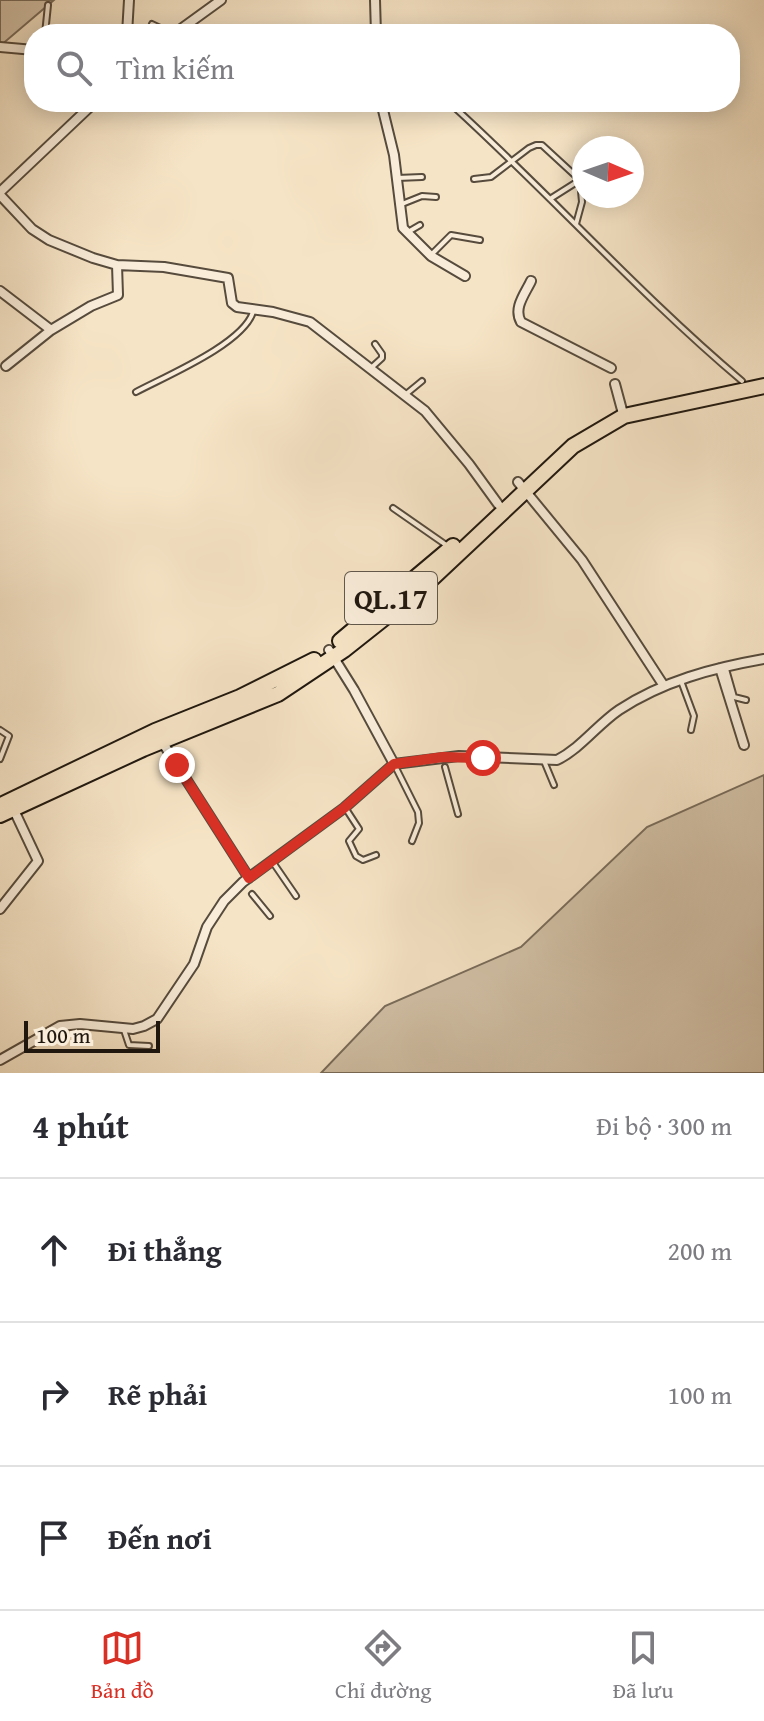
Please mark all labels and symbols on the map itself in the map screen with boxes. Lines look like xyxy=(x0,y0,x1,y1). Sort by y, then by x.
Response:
north arrow xyxy=(572,136,644,208)
road number: QL.17 xyxy=(345,572,437,624)
route start xyxy=(465,740,501,776)
route end xyxy=(159,747,195,783)
scale bar xyxy=(24,1017,160,1053)

